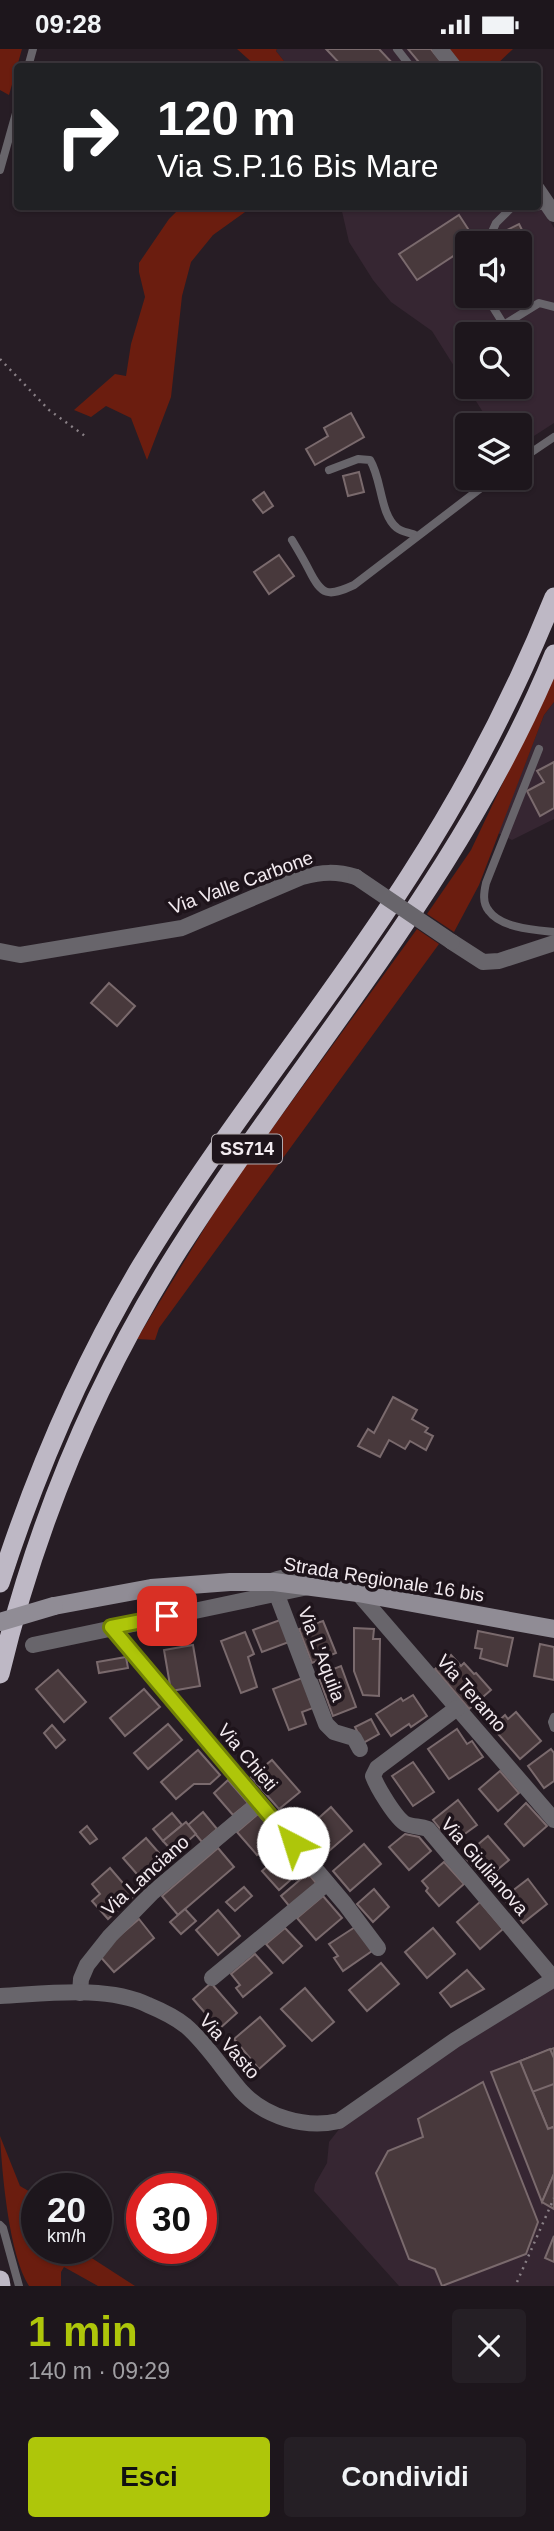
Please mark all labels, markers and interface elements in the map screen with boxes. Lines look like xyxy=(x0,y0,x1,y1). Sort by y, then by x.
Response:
text: 09:28 xyxy=(35,9,102,39)
icon: right xyxy=(42,91,133,182)
text: 120 m xyxy=(157,91,296,145)
text: Via S.P.16 Bis Mare xyxy=(157,148,439,184)
map controls xyxy=(455,231,532,490)
button: sound xyxy=(455,231,532,308)
button: search xyxy=(455,322,532,399)
button: layers xyxy=(455,413,532,490)
street label: Via Valle Carbone xyxy=(166,847,316,918)
road number: SS714 xyxy=(212,1135,282,1163)
street label: Strada Regionale 16 bis xyxy=(282,1553,486,1606)
pin xyxy=(137,1586,197,1646)
icon: arrive xyxy=(148,1597,186,1635)
street label: Via L'Aquila xyxy=(294,1604,349,1705)
street label: Via Teramo xyxy=(432,1650,511,1736)
street label: Via Chieti xyxy=(214,1720,282,1795)
position arrow xyxy=(256,1806,330,1880)
street label: Via Giulianova xyxy=(437,1813,533,1920)
street label: Via Lanciano xyxy=(98,1831,193,1920)
street label: Via Vasto xyxy=(195,2010,264,2083)
speed limit sign: 30 xyxy=(126,2173,217,2264)
text: 20 xyxy=(47,2190,86,2229)
text: km/h xyxy=(47,2226,86,2246)
text: 1 min xyxy=(28,2308,138,2355)
button: close xyxy=(452,2309,526,2383)
text: 140 m · 09:29 xyxy=(28,2358,170,2384)
button: Esci xyxy=(28,2437,270,2517)
button: Condividi xyxy=(284,2437,526,2517)

